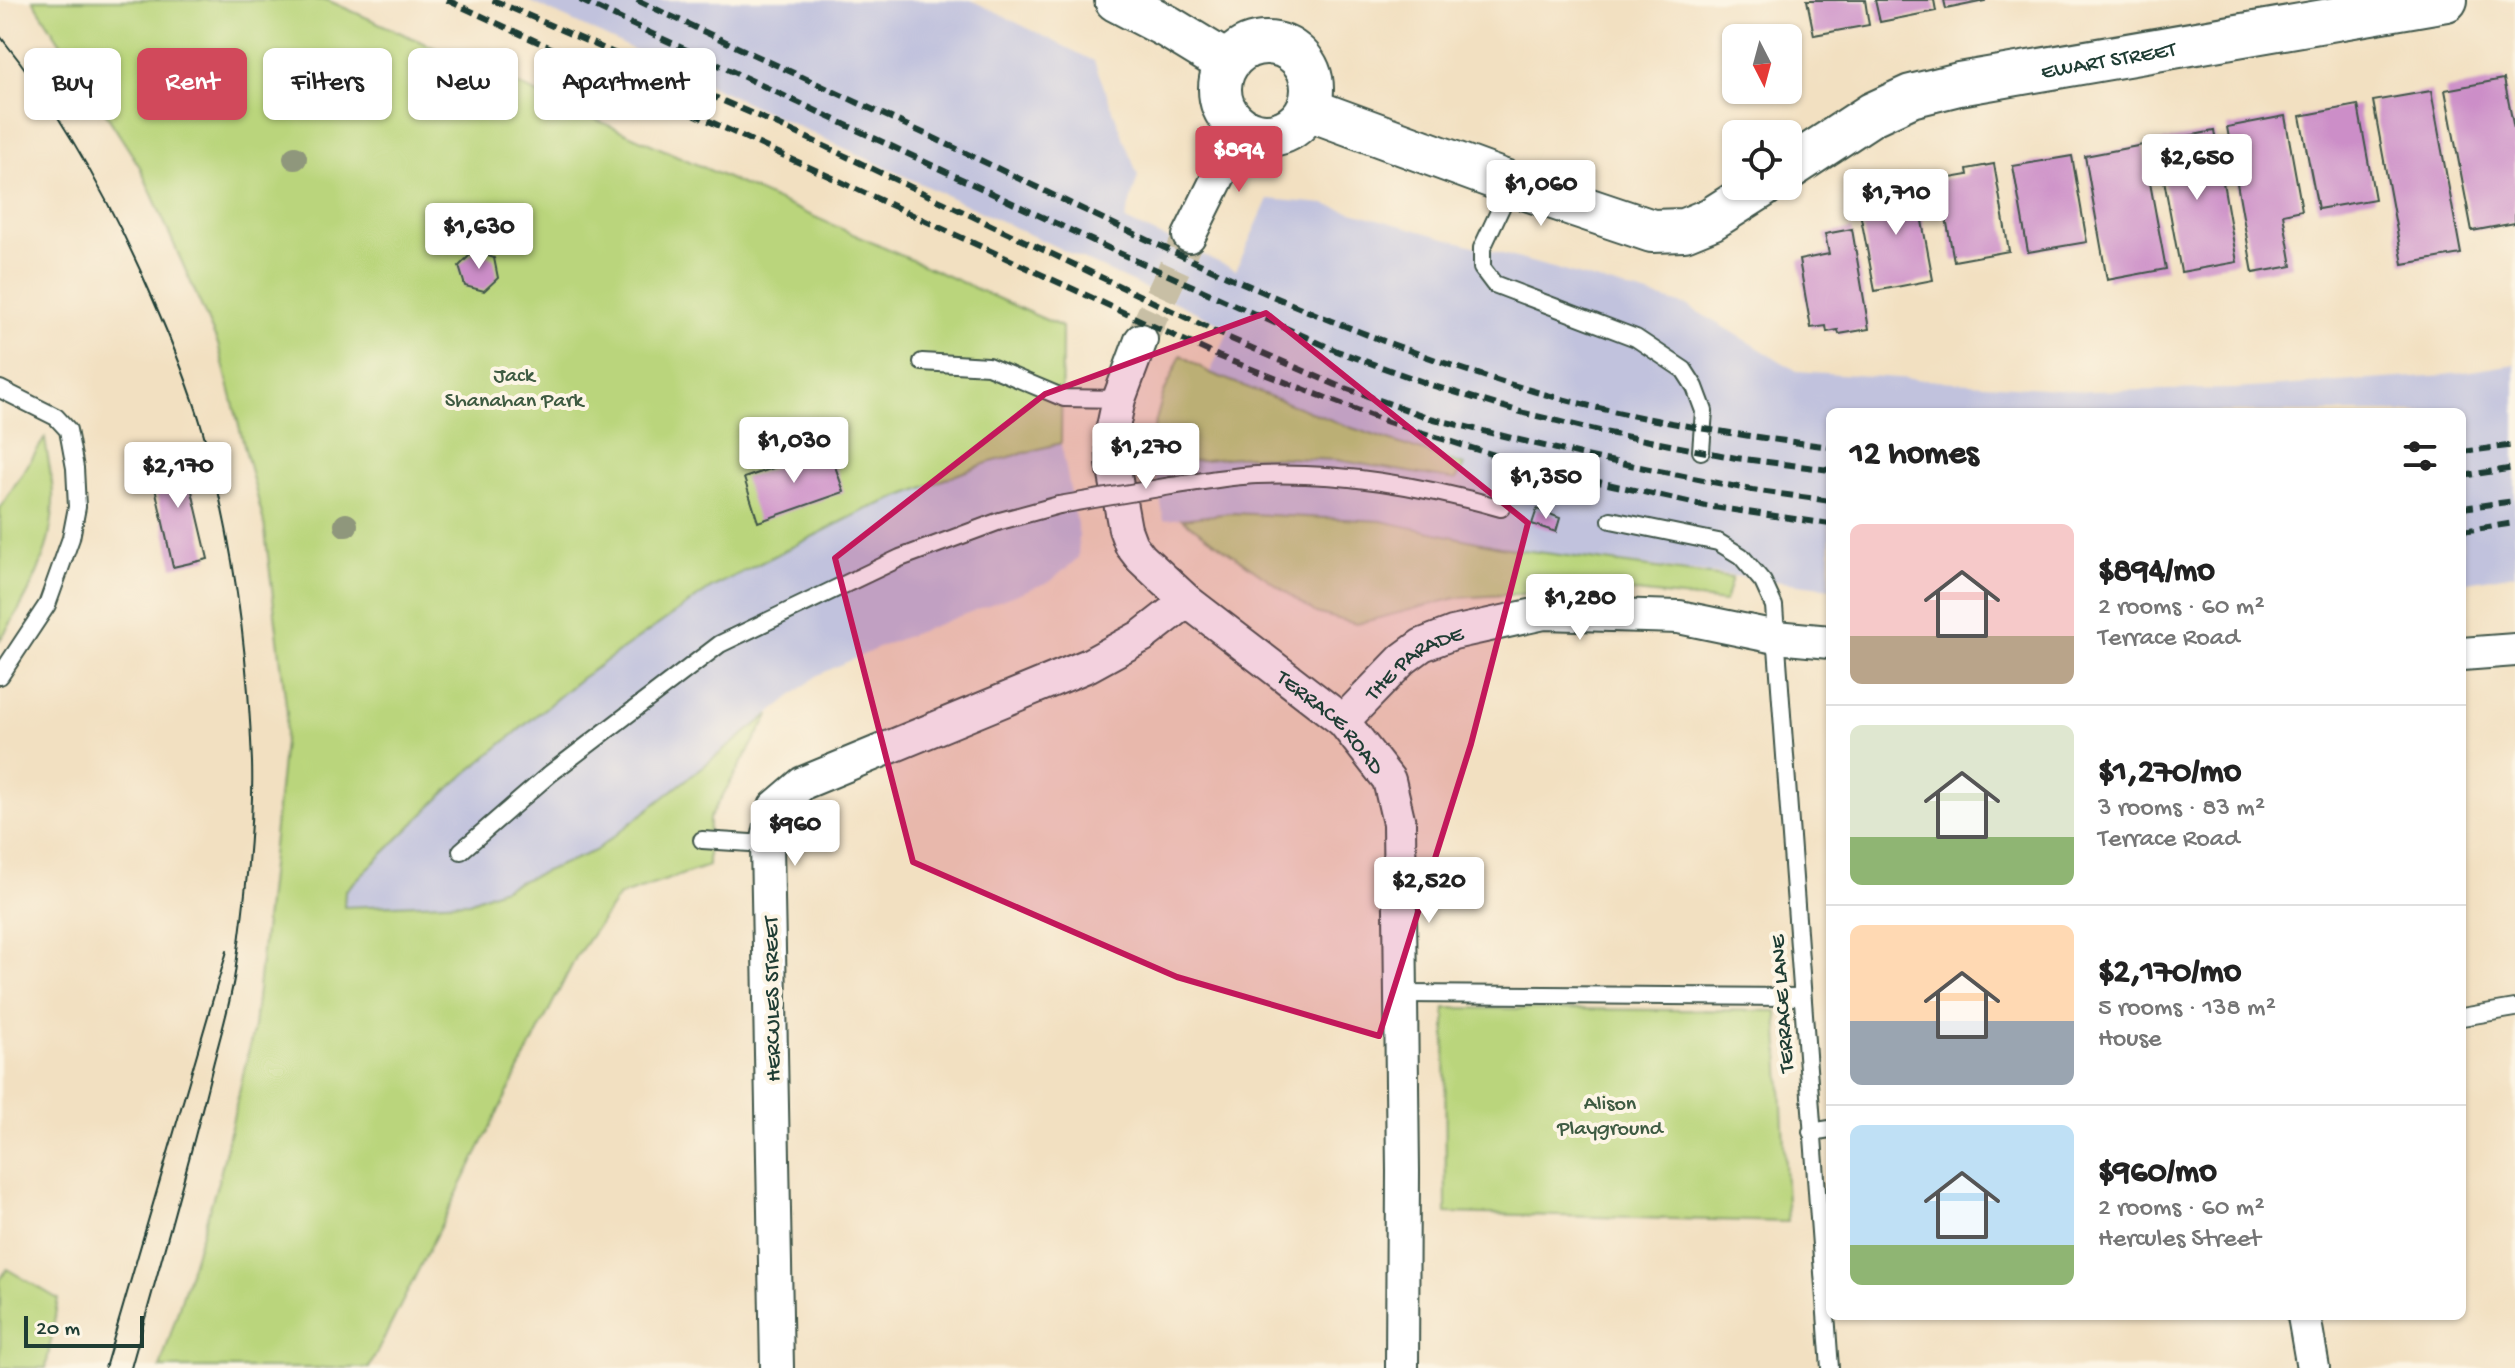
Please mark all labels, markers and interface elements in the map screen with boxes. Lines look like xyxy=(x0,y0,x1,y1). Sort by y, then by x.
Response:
north arrow xyxy=(1722,24,1802,104)
map controls xyxy=(1722,24,1802,200)
street label: EWART STREET xyxy=(2039,38,2180,87)
chip: Buy xyxy=(24,48,121,120)
chip: Rent xyxy=(137,48,247,120)
chip: Filters xyxy=(263,48,392,120)
chip: New xyxy=(408,48,518,120)
chip: Apartment xyxy=(534,48,716,120)
button: locate xyxy=(1722,120,1802,200)
pin: $894 xyxy=(1192,126,1286,194)
pin: $2,650 xyxy=(2132,134,2262,202)
text: $894 xyxy=(1213,136,1265,167)
text: $2,650 xyxy=(2160,144,2234,175)
pin: $1,060 xyxy=(1476,160,1606,228)
pin: $1,710 xyxy=(1831,169,1961,237)
text: $1,060 xyxy=(1504,170,1578,201)
text: $1,710 xyxy=(1861,179,1931,210)
pin: $1,630 xyxy=(414,203,544,271)
text: $1,630 xyxy=(443,213,515,244)
park label: Jack Shanahan Park xyxy=(445,364,585,415)
pin: $1,030 xyxy=(729,417,859,485)
pin: $1,270 xyxy=(1081,423,1211,491)
text: $1,030 xyxy=(757,427,831,458)
text: $1,270 xyxy=(1110,433,1182,464)
icon: filters xyxy=(2398,434,2442,478)
text: 12 homes xyxy=(1850,436,1979,476)
pin: $2,170 xyxy=(113,442,243,510)
text: $2,170 xyxy=(142,452,214,483)
pin: $1,350 xyxy=(1481,453,1611,521)
text: $1,350 xyxy=(1510,463,1582,494)
text: $894/mo xyxy=(2098,553,2215,593)
icon: home xyxy=(1914,556,2010,652)
pin: $1,280 xyxy=(1515,574,1645,642)
text: $1,280 xyxy=(1544,584,1616,615)
text: 2 rooms · 60 m² xyxy=(2098,593,2264,624)
street label: THE PARADE xyxy=(1360,622,1467,709)
text: Terrace Road xyxy=(2098,624,2239,655)
street label: TERRACE ROAD xyxy=(1269,665,1389,781)
text: $1,270/mo xyxy=(2098,754,2241,794)
icon: home xyxy=(1914,757,2010,853)
text: 3 rooms · 83 m² xyxy=(2098,794,2265,825)
pin: $960 xyxy=(748,800,842,868)
text: $960 xyxy=(769,810,821,841)
text: Terrace Road xyxy=(2098,825,2239,856)
pin: $2,520 xyxy=(1364,857,1494,925)
text: $2,520 xyxy=(1392,867,1466,898)
street label: HERCULES STREET xyxy=(760,914,788,1082)
street label: TERRACE LANE xyxy=(1766,933,1802,1076)
text: $2,170/mo xyxy=(2098,954,2241,994)
icon: home xyxy=(1914,957,2010,1053)
text: 5 rooms · 138 m² xyxy=(2098,994,2276,1025)
text: House xyxy=(2098,1025,2162,1056)
park label: Alison Playground xyxy=(1556,1092,1665,1143)
text: $960/mo xyxy=(2098,1154,2217,1194)
icon: home xyxy=(1914,1157,2010,1253)
text: 2 rooms · 60 m² xyxy=(2098,1194,2264,1225)
text: Hercules Street xyxy=(2098,1225,2261,1256)
scale bar xyxy=(24,1312,144,1348)
text: 20 m xyxy=(36,1317,80,1343)

